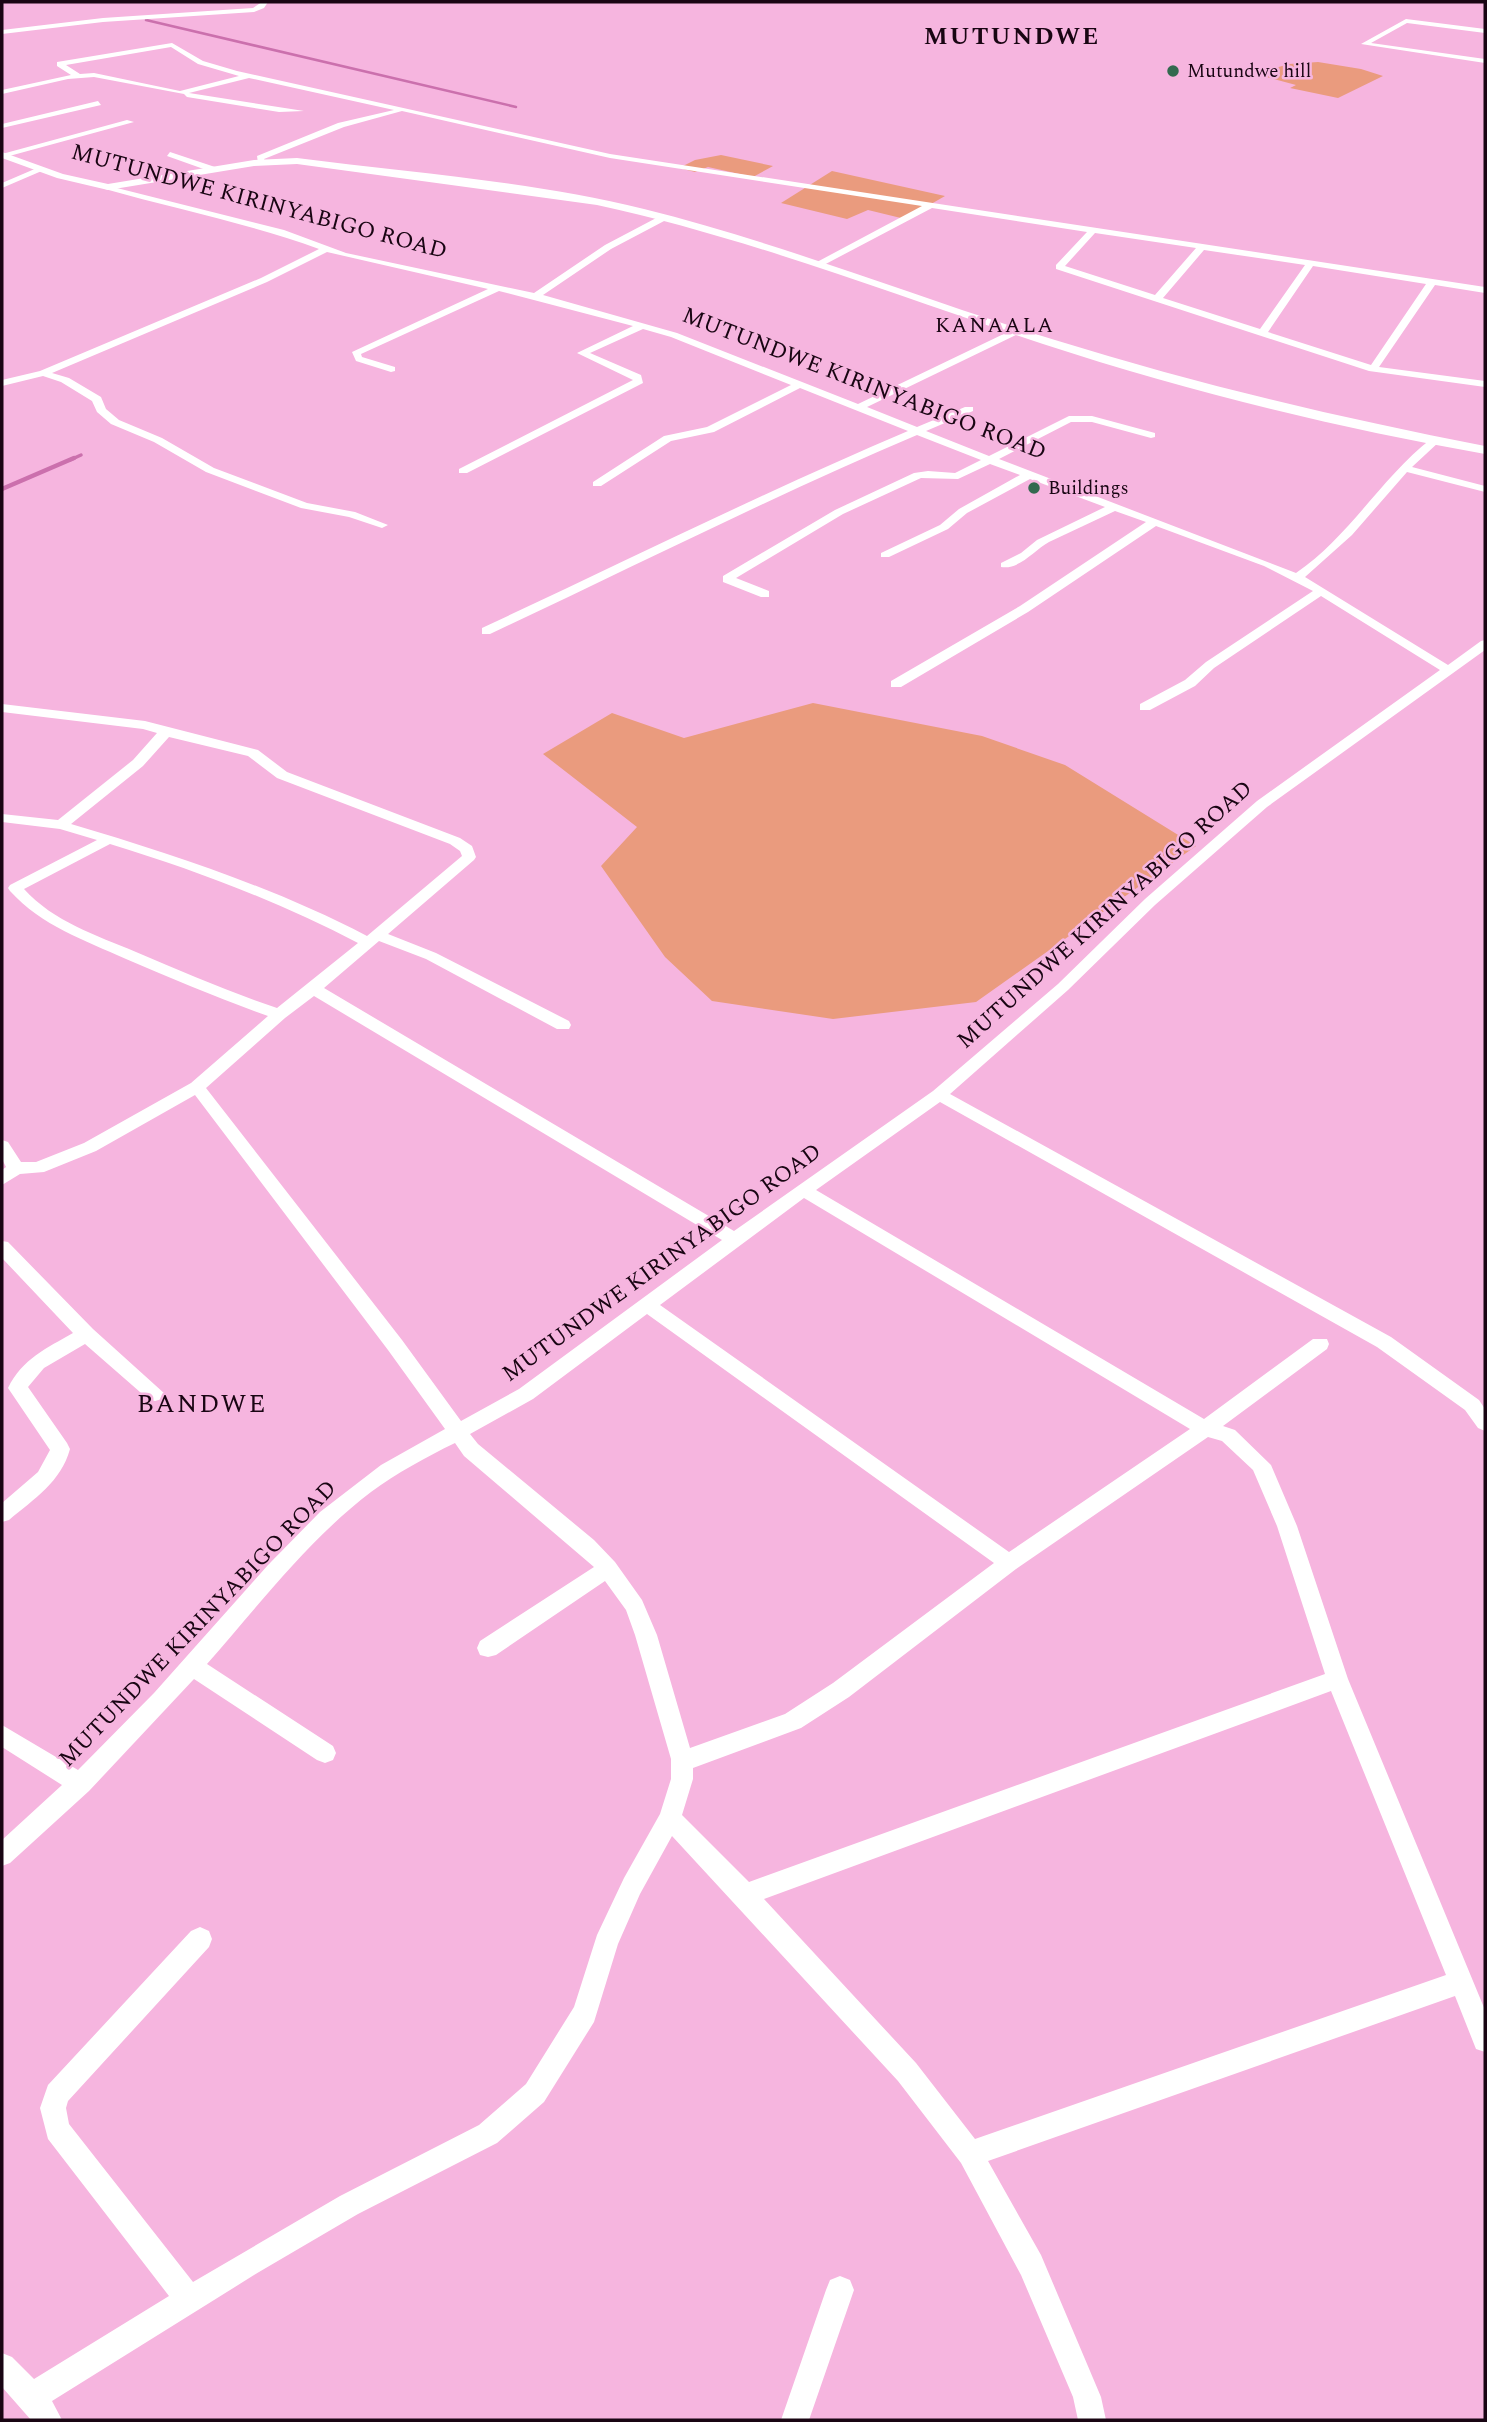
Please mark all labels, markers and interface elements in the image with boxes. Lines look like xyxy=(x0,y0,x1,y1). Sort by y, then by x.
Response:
district label: MUTUNDWE xyxy=(924,19,1100,55)
place label: Mutundwe hill xyxy=(1187,57,1311,86)
marker: Mutundwe hill xyxy=(1165,63,1181,79)
street label: MUTUNDWE KIRINYABIGO ROAD xyxy=(67,135,451,269)
street label: MUTUNDWE KIRINYABIGO ROAD xyxy=(677,298,1051,470)
district label: KANAALA xyxy=(935,310,1055,342)
place label: Buildings xyxy=(1048,474,1129,503)
marker: Buildings xyxy=(1026,480,1042,496)
street label: MUTUNDWE KIRINYABIGO ROAD xyxy=(949,772,1261,1058)
street label: MUTUNDWE KIRINYABIGO ROAD xyxy=(495,1135,829,1391)
district label: BANDWE xyxy=(137,1384,267,1424)
street label: MUTUNDWE KIRINYABIGO ROAD xyxy=(51,1472,345,1776)

